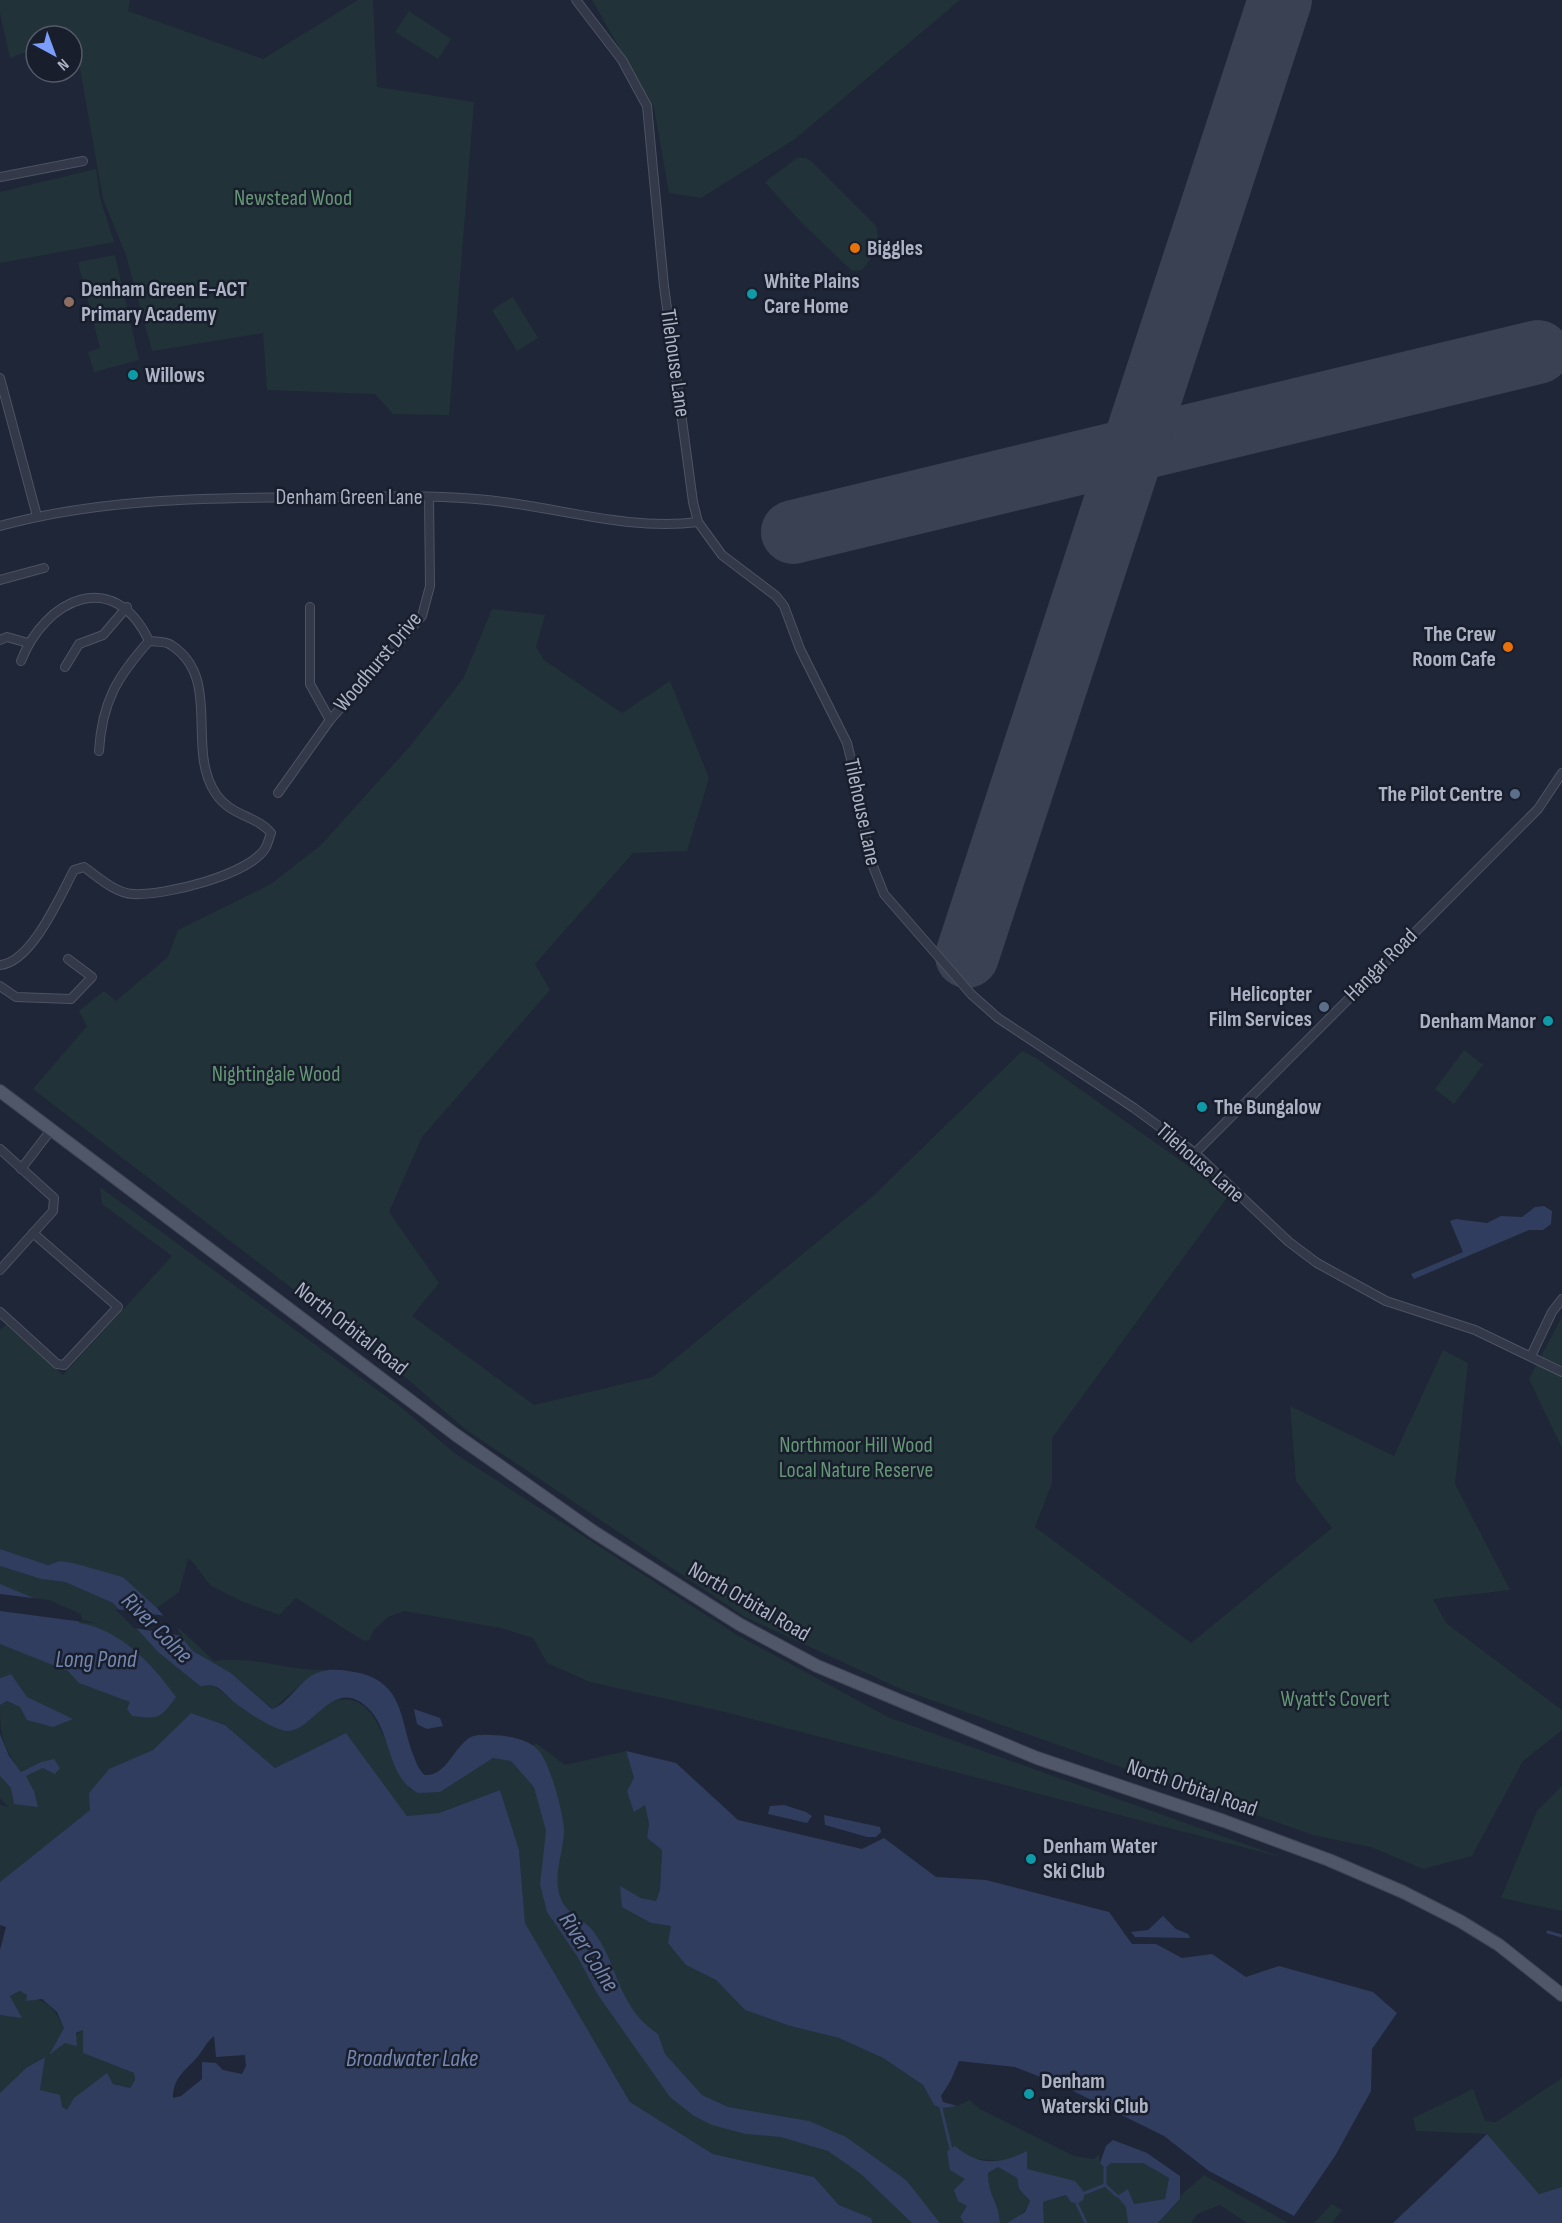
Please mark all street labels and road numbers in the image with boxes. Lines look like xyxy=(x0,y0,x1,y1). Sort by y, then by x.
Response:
street label: Tilehouse Lane xyxy=(654,307,696,419)
street label: Denham Green Lane xyxy=(275,484,423,511)
street label: Woodhurst Drive xyxy=(328,606,428,718)
street label: Tilehouse Lane xyxy=(837,756,887,868)
street label: Hangar Road xyxy=(1339,923,1423,1007)
street label: Tilehouse Lane xyxy=(1150,1117,1250,1209)
street label: North Orbital Road xyxy=(289,1276,413,1382)
street label: North Orbital Road xyxy=(683,1556,815,1648)
street label: North Orbital Road xyxy=(1123,1753,1261,1823)

